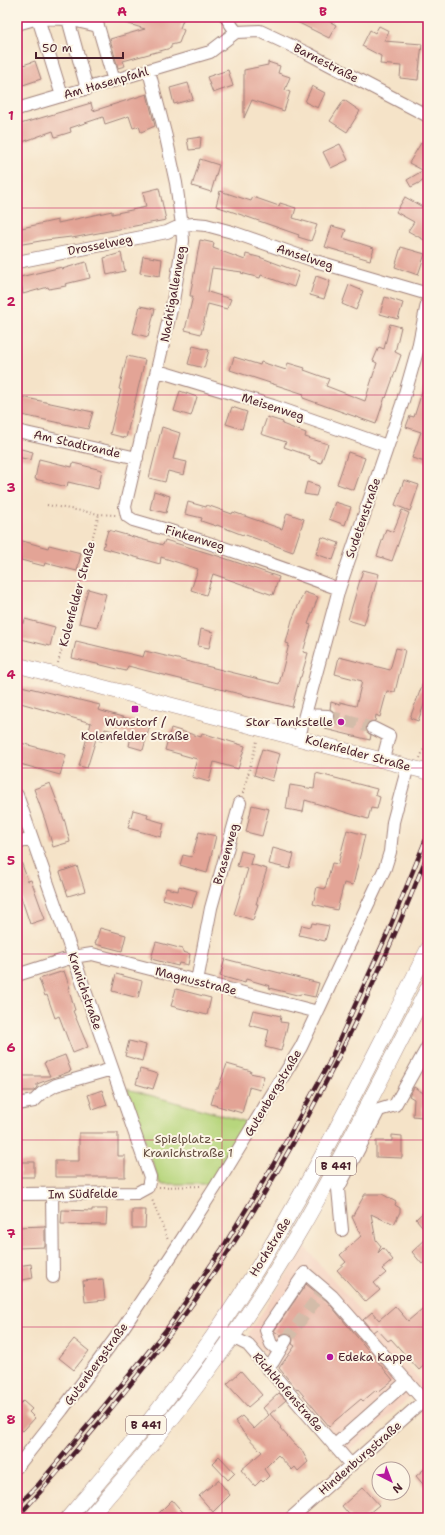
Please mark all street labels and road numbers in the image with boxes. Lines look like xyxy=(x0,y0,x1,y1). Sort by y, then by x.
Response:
street label: Barnestraße xyxy=(291,40,362,86)
street label: Am Hasenpfahl xyxy=(62,63,151,103)
street label: Drosselweg xyxy=(66,231,134,259)
street label: Amselweg xyxy=(274,240,336,274)
street label: Nachtigallenweg xyxy=(157,244,189,344)
street label: Meisenweg xyxy=(240,389,306,425)
street label: Am Stadtrande xyxy=(32,426,122,462)
street label: Sudetenstraße xyxy=(342,475,384,560)
street label: Finkenweg xyxy=(163,521,227,555)
street label: Kolenfelder Straße xyxy=(55,539,99,648)
street label: Kolenfelder Straße xyxy=(304,731,413,775)
street label: Brasenweg xyxy=(210,821,242,887)
street label: Kranichstraße xyxy=(64,950,106,1032)
street label: Magnusstraße xyxy=(153,963,239,999)
street label: Gutenbergstraße xyxy=(241,1046,305,1139)
road number: B 441 xyxy=(316,1157,356,1175)
street label: Im Südfelde xyxy=(48,1185,118,1203)
street label: Hochstraße xyxy=(245,1214,295,1280)
street label: Gutenbergstraße xyxy=(61,1319,132,1409)
street label: Richthofenstraße xyxy=(249,1349,327,1435)
road number: B 441 xyxy=(126,1416,166,1434)
street label: Hindenburgstraße xyxy=(315,1417,405,1498)

